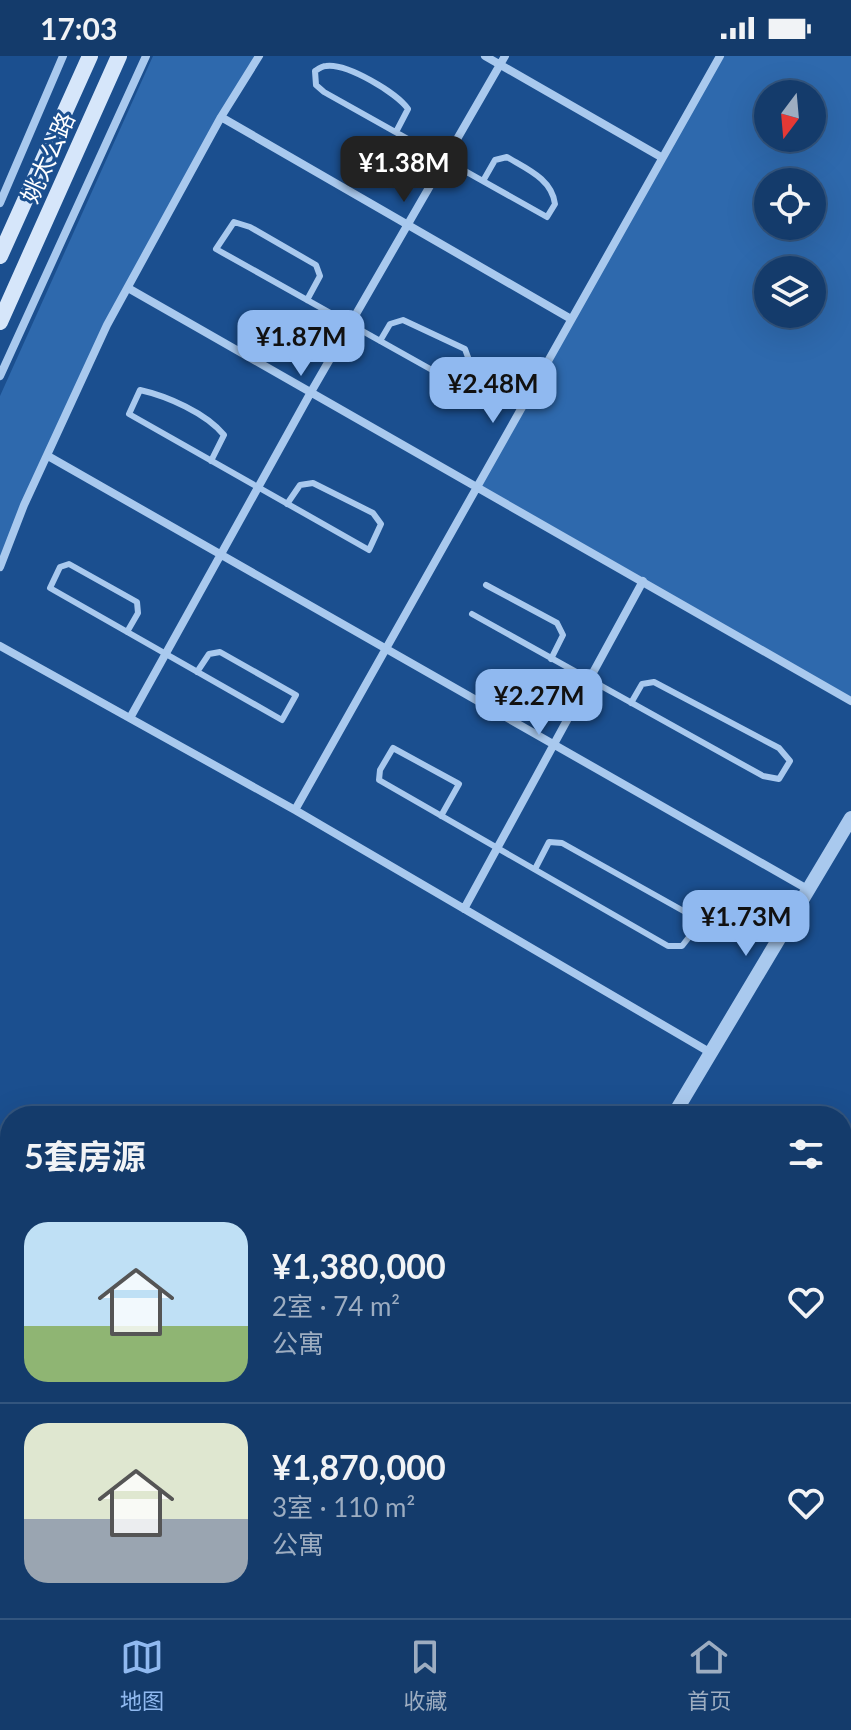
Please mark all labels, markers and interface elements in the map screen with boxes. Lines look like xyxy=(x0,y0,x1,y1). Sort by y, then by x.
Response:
text: 17:03 xyxy=(40,10,117,46)
north arrow xyxy=(754,80,826,152)
map controls xyxy=(754,80,826,328)
street label: 姚太公路 xyxy=(14,107,80,207)
pin: ¥1.38M xyxy=(339,136,469,204)
text: ¥1.38M xyxy=(358,146,450,178)
button: locate xyxy=(754,168,826,240)
button: layers xyxy=(754,256,826,328)
pin: ¥1.87M xyxy=(236,310,366,378)
text: ¥1.87M xyxy=(255,320,347,352)
pin: ¥2.48M xyxy=(428,357,558,425)
text: ¥2.48M xyxy=(447,367,539,399)
pin: ¥2.27M xyxy=(474,669,604,737)
text: ¥2.27M xyxy=(493,679,585,711)
pin: ¥1.73M xyxy=(681,890,811,958)
text: ¥1.73M xyxy=(700,900,792,932)
icon: filters xyxy=(784,1132,828,1176)
text: 5套房源 xyxy=(24,1135,146,1176)
text: ¥1,380,000 xyxy=(272,1245,446,1286)
icon: home xyxy=(88,1254,184,1350)
icon: heart xyxy=(784,1280,828,1324)
text: 2室 · 74 m² xyxy=(272,1290,400,1322)
text: 公寓 xyxy=(272,1327,324,1359)
text: ¥1,870,000 xyxy=(272,1446,446,1487)
icon: home xyxy=(88,1455,184,1551)
icon: heart xyxy=(784,1481,828,1525)
text: 3室 · 110 m² xyxy=(272,1491,415,1523)
text: 公寓 xyxy=(272,1528,324,1560)
tab: 地图 xyxy=(120,1635,164,1715)
tab: 收藏 xyxy=(403,1635,447,1715)
tab: 首页 xyxy=(687,1635,731,1715)

